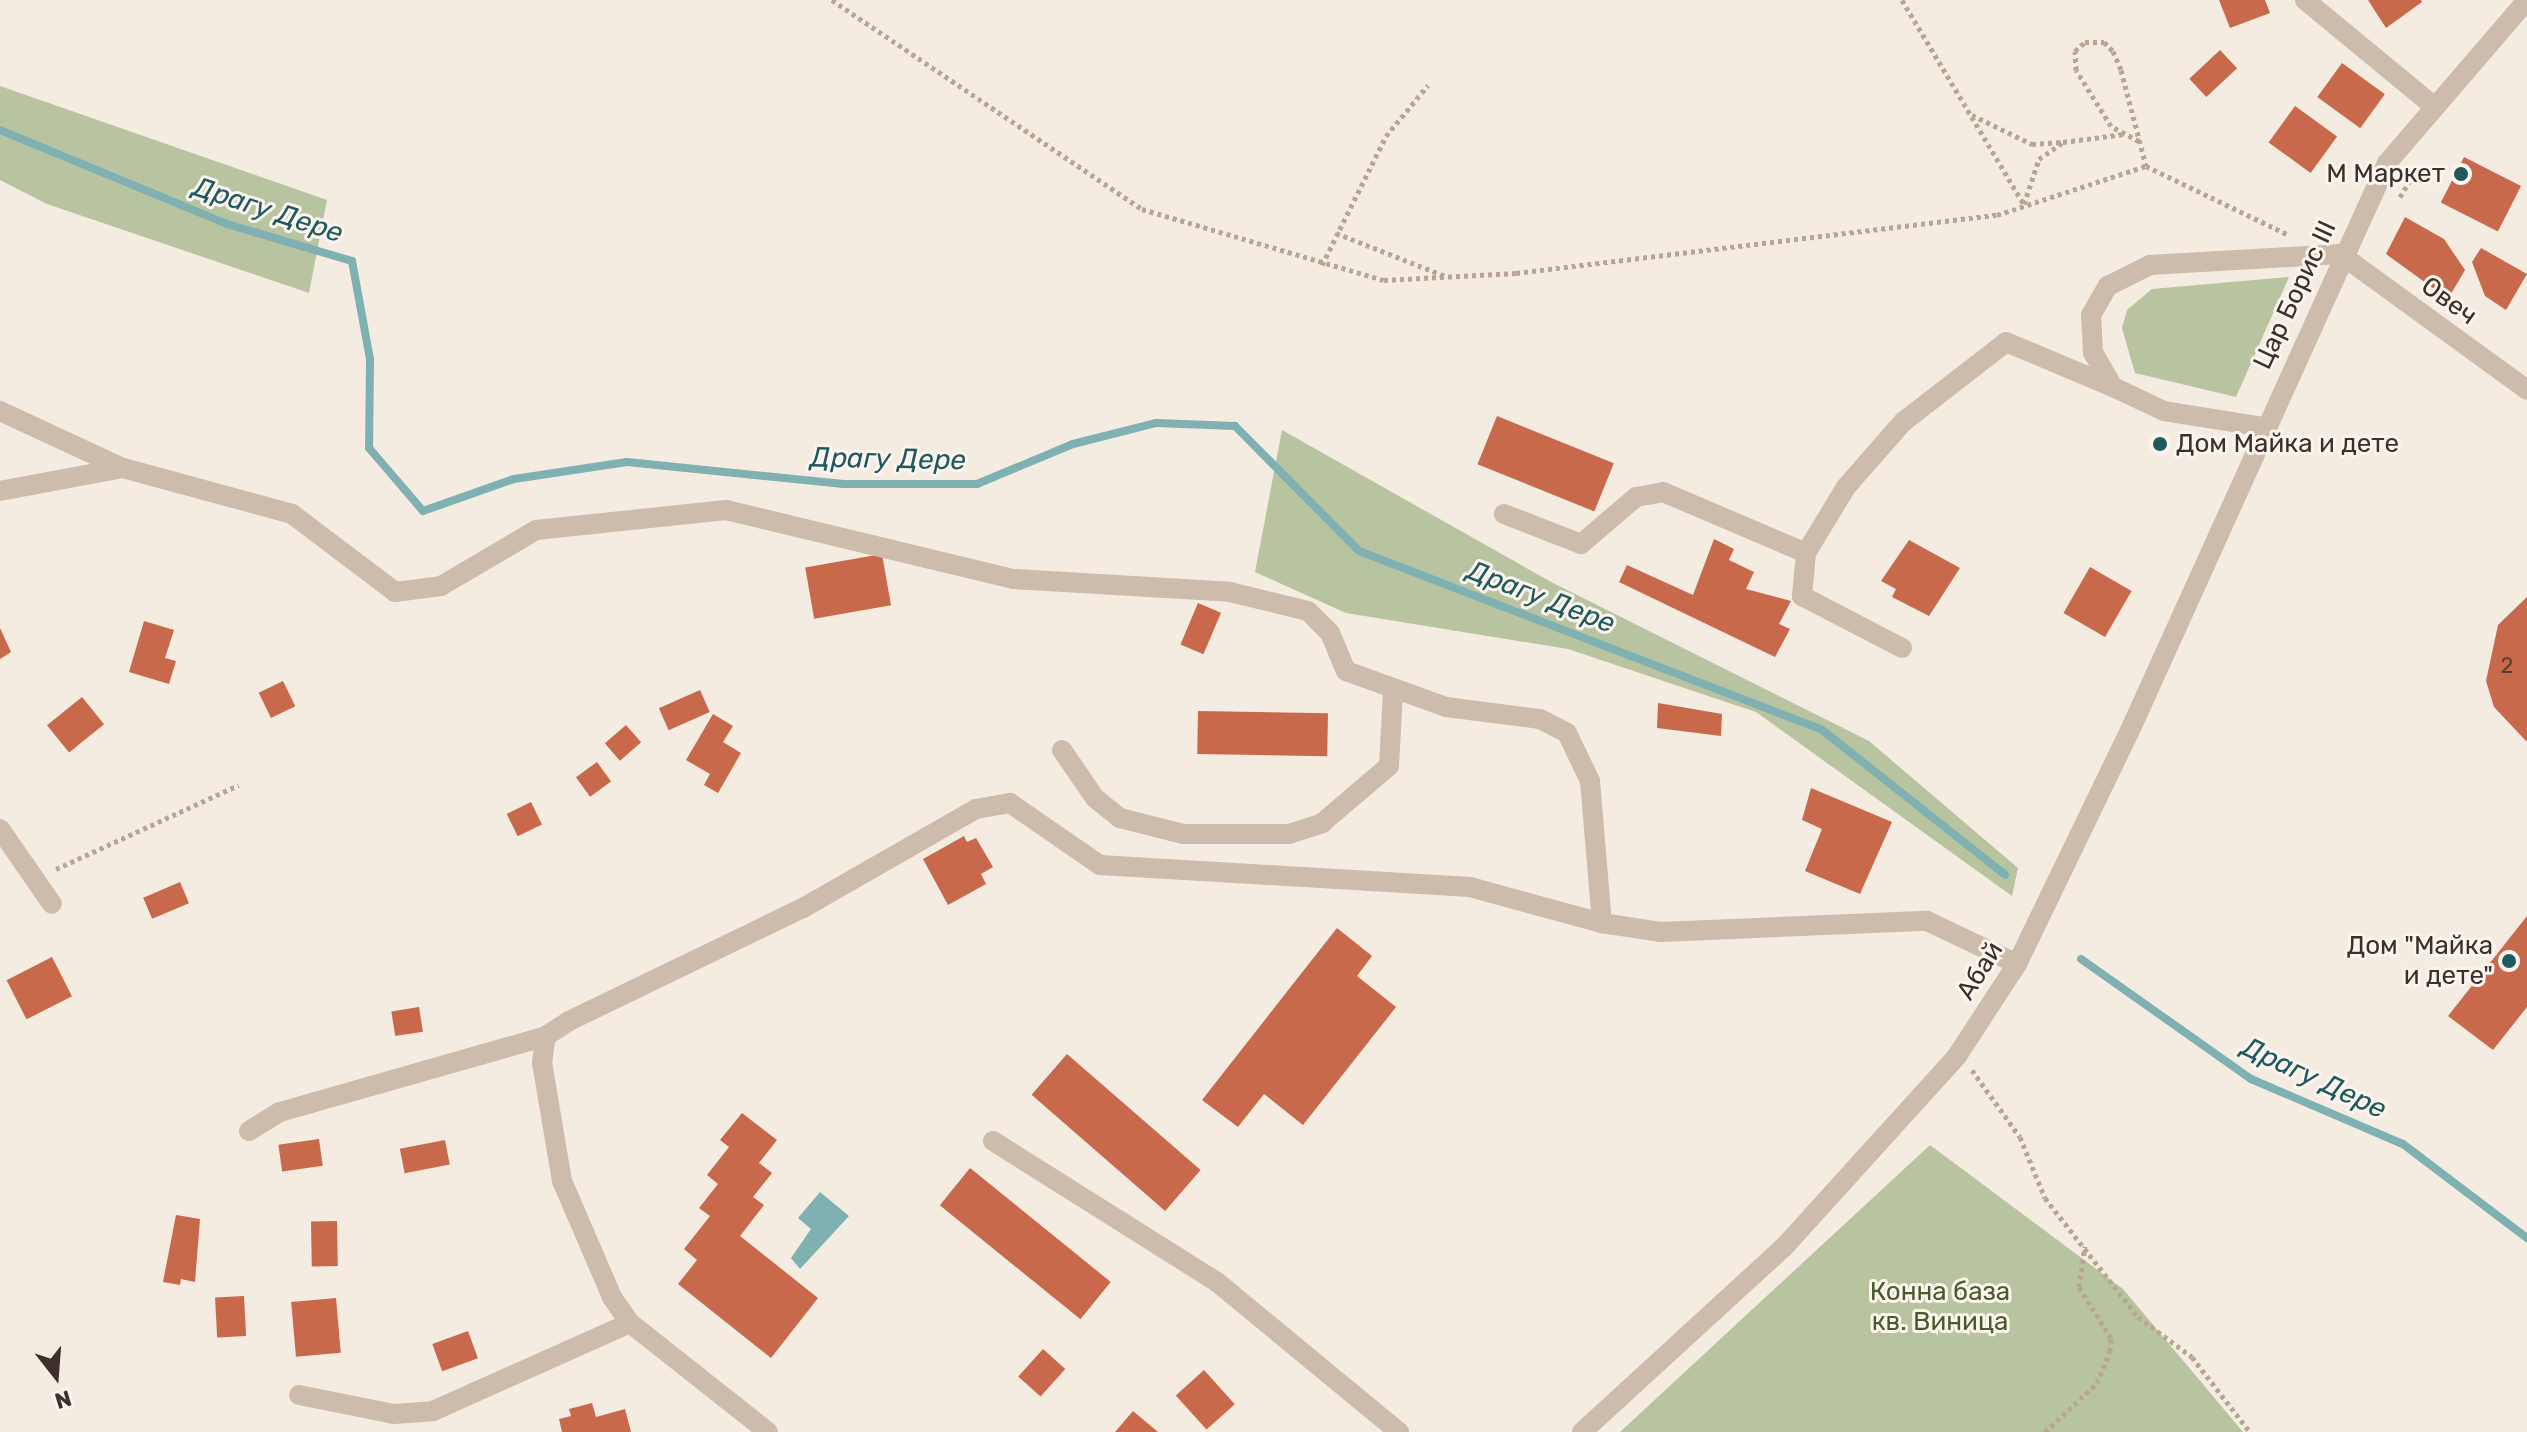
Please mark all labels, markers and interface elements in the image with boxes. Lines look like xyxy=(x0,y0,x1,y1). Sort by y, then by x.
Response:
place label: М Маркет xyxy=(2326,158,2445,190)
marker: М Маркет xyxy=(2452,165,2470,183)
water label: Драгу Дере xyxy=(189,170,347,250)
street label: Цар Борис III xyxy=(2247,216,2343,374)
street label: Овеч xyxy=(2415,270,2483,332)
place label: Дом Майка и дете xyxy=(2176,428,2399,460)
marker: Дом Майка и дете xyxy=(2151,435,2169,453)
water label: Драгу Дере xyxy=(810,441,966,477)
water label: Драгу Дере xyxy=(1462,553,1620,641)
house number: 2 xyxy=(2501,653,2513,679)
place label: Дом "Майка и дете" xyxy=(2347,930,2493,992)
street label: Абай xyxy=(1950,936,2010,1006)
marker: Дом "Майка и дете" xyxy=(2500,952,2518,970)
water label: Драгу Дере xyxy=(2236,1030,2392,1126)
park label: Конна база кв. Виница xyxy=(1870,1276,2010,1338)
north arrow xyxy=(16,1336,96,1416)
text: N xyxy=(52,1384,75,1415)

